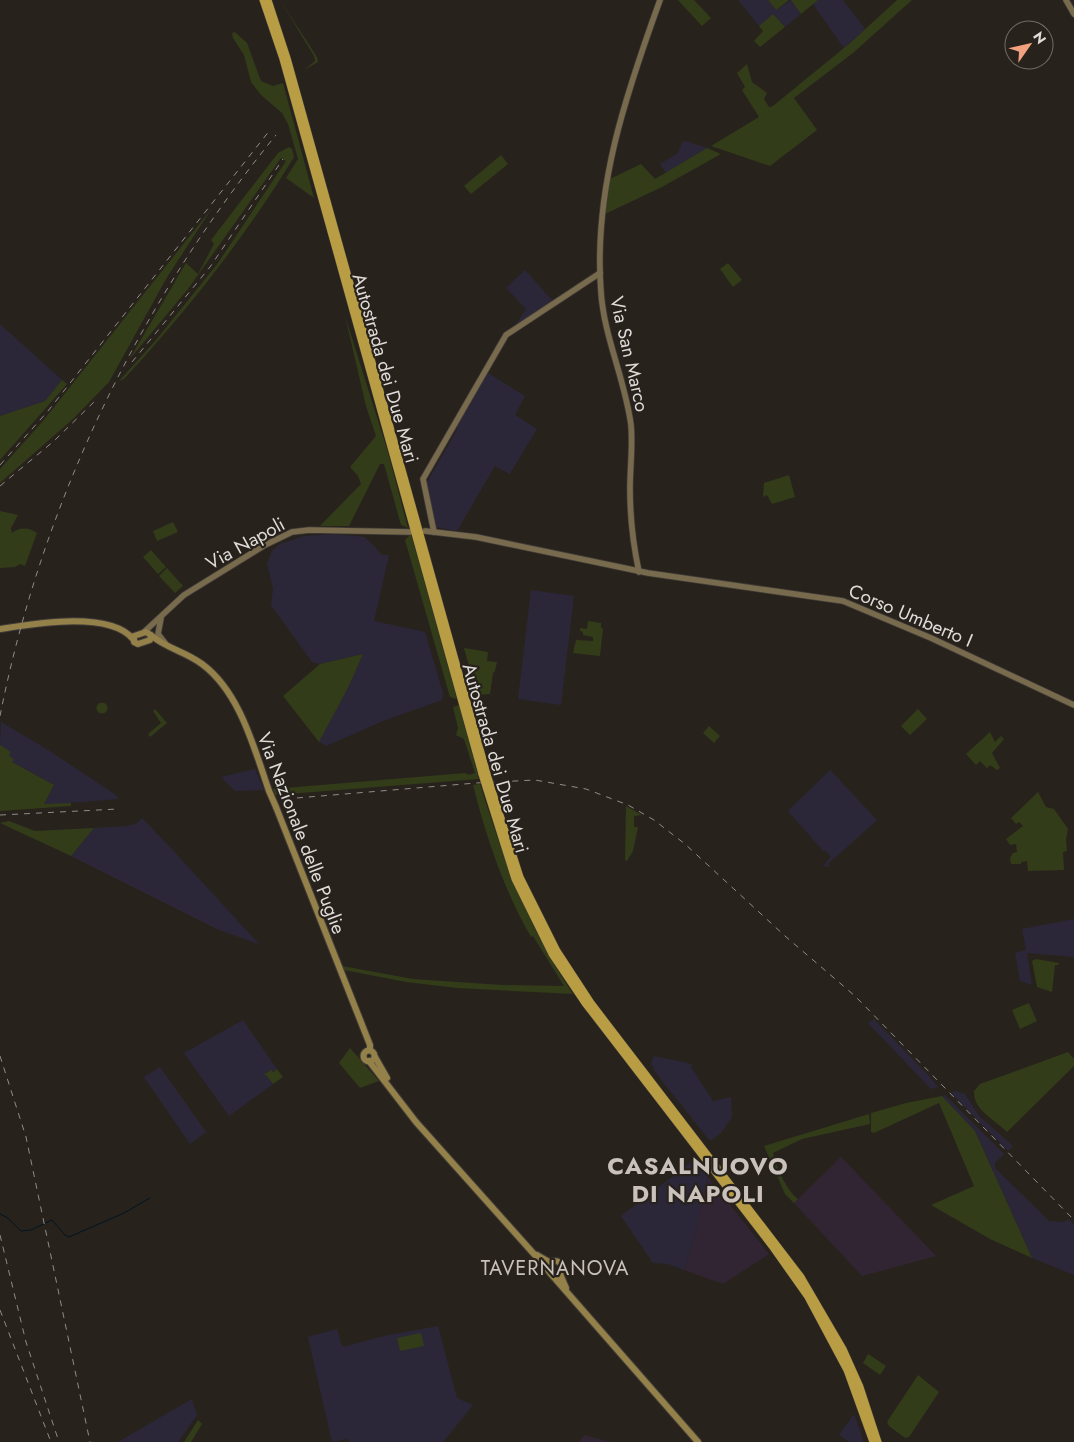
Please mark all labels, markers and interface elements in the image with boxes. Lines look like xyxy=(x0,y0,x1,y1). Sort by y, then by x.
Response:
north arrow xyxy=(1004,20,1054,70)
text: N xyxy=(1028,28,1051,48)
street label: Autostrada dei Due Mari xyxy=(345,270,426,466)
street label: Via San Marco xyxy=(603,294,656,415)
street label: Via Napoli xyxy=(201,511,290,576)
street label: Corso Umberto I xyxy=(844,577,977,654)
street label: Autostrada dei Due Mari xyxy=(455,660,536,856)
street label: Via Nazionale delle Puglie xyxy=(251,728,353,938)
district label: CASALNUOVO DI NAPOLI xyxy=(607,1148,789,1211)
district label: TAVERNANOVA xyxy=(481,1254,629,1283)

